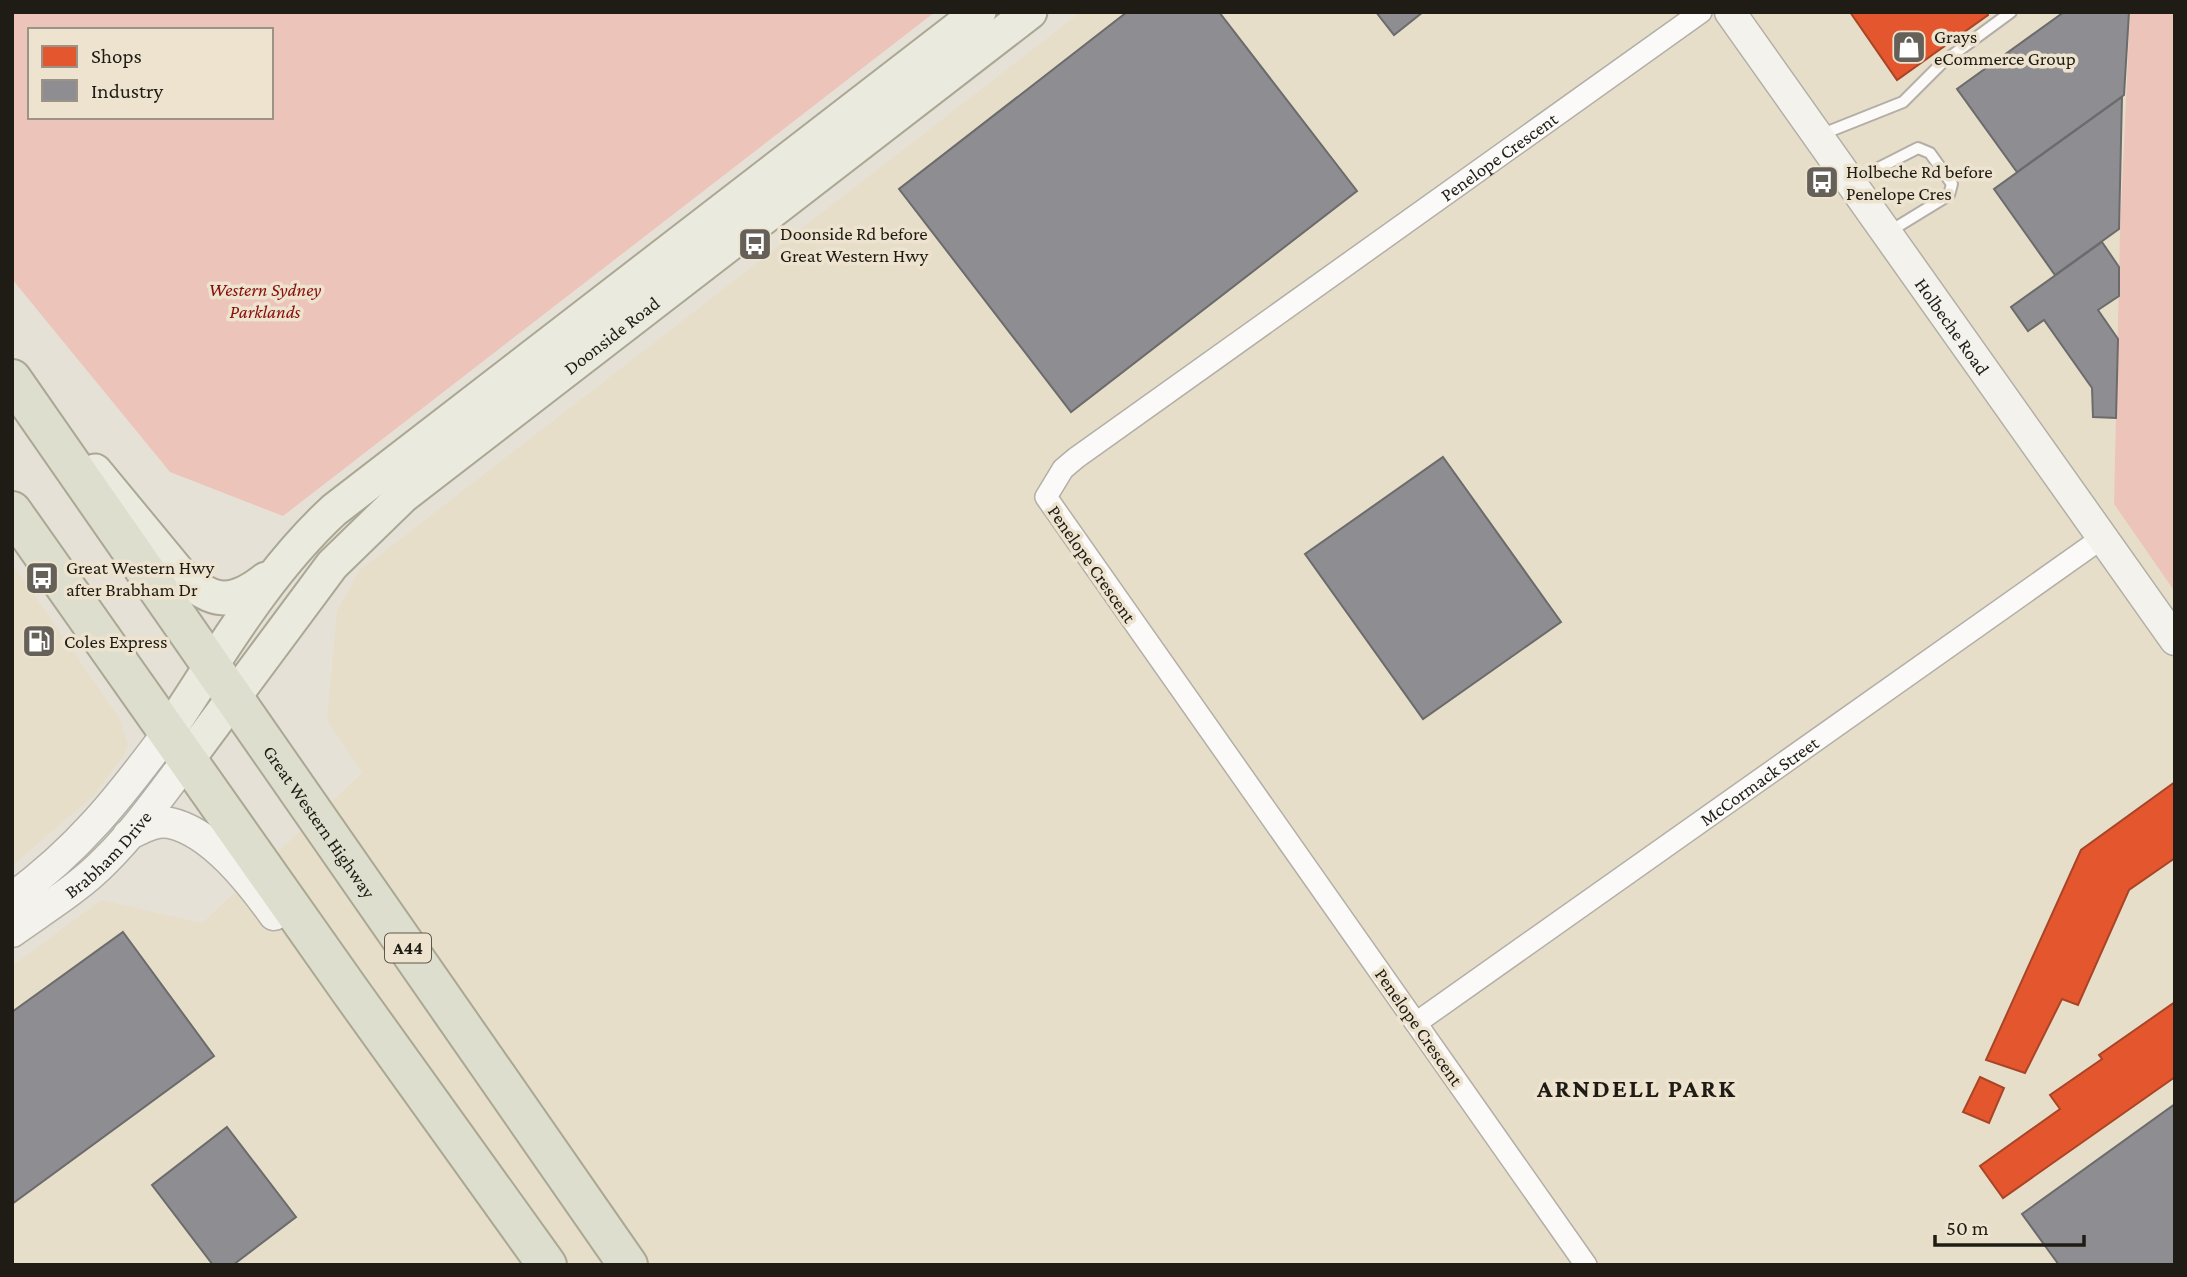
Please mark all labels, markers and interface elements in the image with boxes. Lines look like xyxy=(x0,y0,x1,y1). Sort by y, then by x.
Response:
place label: Grays eCommerce Group xyxy=(1934,26,2076,69)
legend xyxy=(28,28,273,119)
shop icon: Grays eCommerce Group xyxy=(1890,28,1928,66)
text: Shops xyxy=(91,44,142,68)
text: Industry xyxy=(91,79,164,103)
street label: Penelope Crescent xyxy=(1436,107,1562,205)
place label: Holbeche Rd before Penelope Cres xyxy=(1846,161,1993,204)
bus stop icon: Holbeche Rd before Penelope Cres xyxy=(1803,163,1841,201)
place label: Doonside Rd before Great Western Hwy xyxy=(780,223,928,266)
bus stop icon: Doonside Rd before Great Western Hwy xyxy=(736,225,774,263)
street label: Holbeche Road xyxy=(1911,274,1994,379)
park label: Western Sydney Parklands xyxy=(209,279,321,322)
street label: Doonside Road xyxy=(560,292,663,378)
street label: Penelope Crescent xyxy=(1044,501,1141,627)
place label: Great Western Hwy after Brabham Dr xyxy=(66,557,214,600)
bus stop icon: Great Western Hwy after Brabham Dr xyxy=(23,559,61,597)
fuel station icon: Coles Express xyxy=(20,622,58,660)
place label: Coles Express xyxy=(64,631,167,652)
street label: McCormack Street xyxy=(1696,731,1823,830)
street label: Great Western Highway xyxy=(259,741,380,902)
street label: Brabham Drive xyxy=(60,806,155,902)
road number: A44 xyxy=(385,933,431,962)
street label: Penelope Crescent xyxy=(1371,964,1468,1090)
district label: ARNDELL PARK xyxy=(1536,1074,1737,1103)
scale bar xyxy=(1935,1204,2084,1248)
text: 50 m xyxy=(1946,1216,1989,1240)

